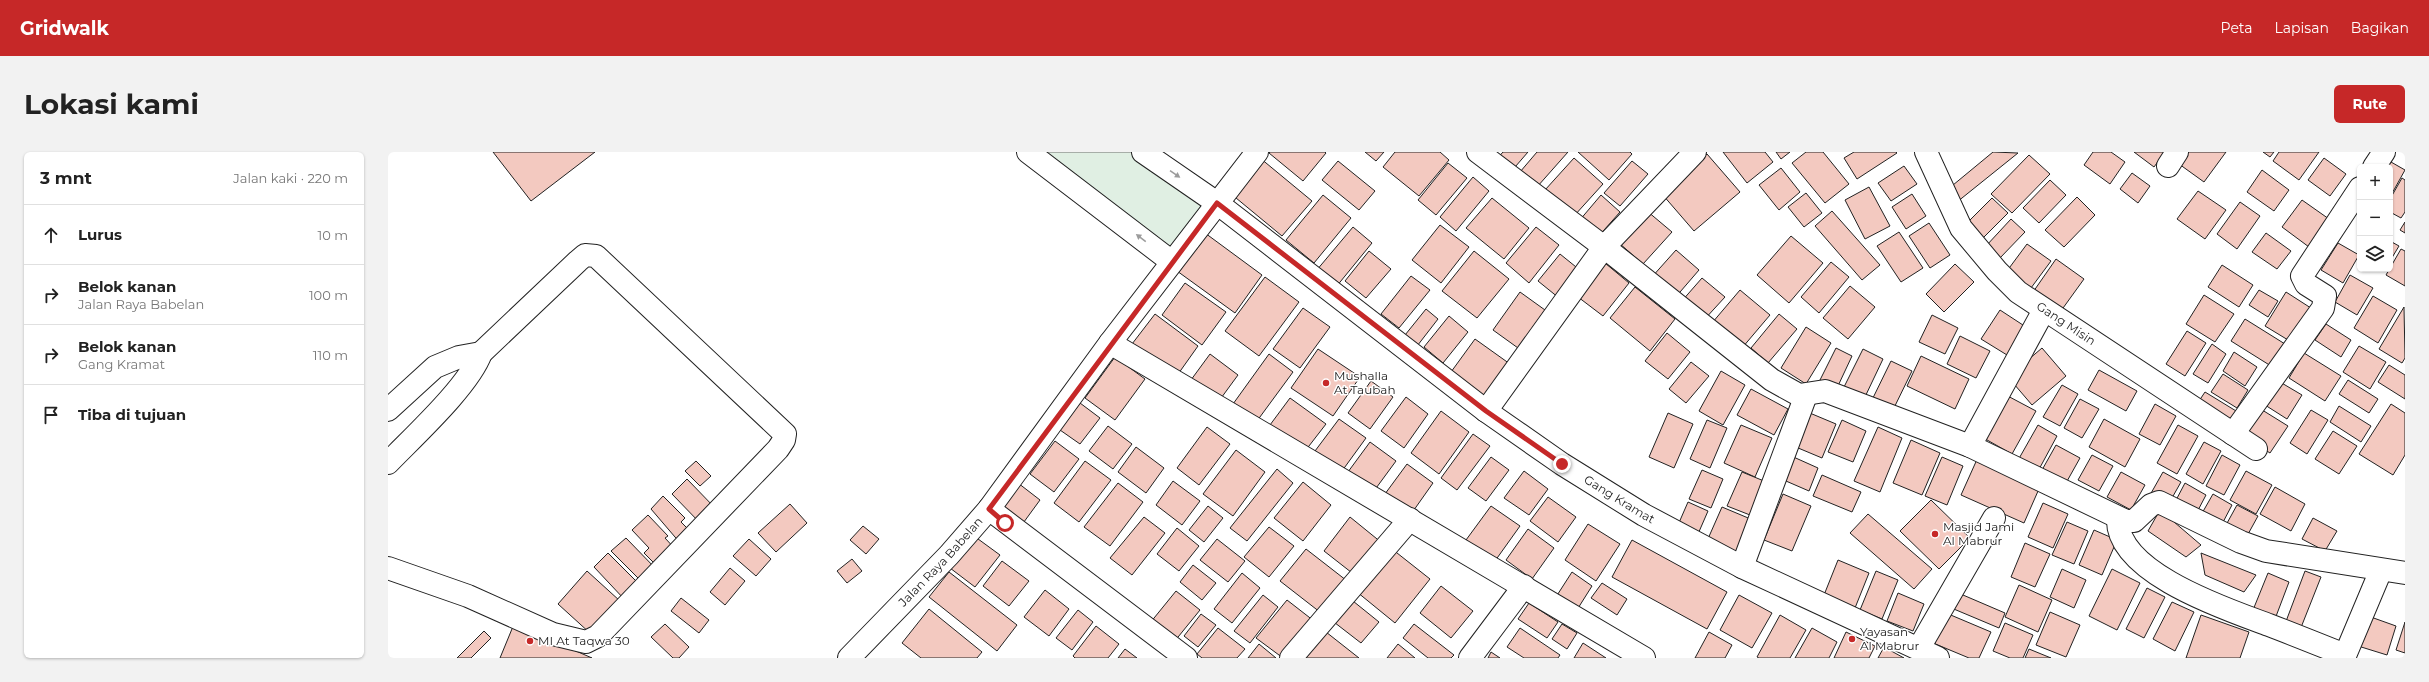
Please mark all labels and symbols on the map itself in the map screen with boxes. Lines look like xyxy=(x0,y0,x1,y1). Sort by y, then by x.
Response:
one-way arrow xyxy=(1169,171,1181,178)
one-way arrow xyxy=(1136,234,1147,242)
street label: Gang Misin xyxy=(2034,298,2099,348)
place label: Mushalla At Taubah xyxy=(1334,368,1396,397)
marker: Mushalla At Taubah xyxy=(1321,378,1331,388)
route end xyxy=(1553,455,1571,473)
street label: Gang Kramat xyxy=(1581,472,1658,526)
street label: Jalan Raya Babelan xyxy=(895,514,986,610)
route start xyxy=(996,514,1014,532)
place label: Masjid Jami Al Mabrur xyxy=(1943,519,2014,548)
marker: Masjid Jami Al Mabrur xyxy=(1930,529,1940,539)
place label: Yayasan Al Mabrur xyxy=(1860,624,1920,653)
place label: MI At Taqwa 30 xyxy=(538,633,630,648)
marker: Yayasan Al Mabrur xyxy=(1847,634,1857,644)
marker: MI At Taqwa 30 xyxy=(525,636,535,646)

